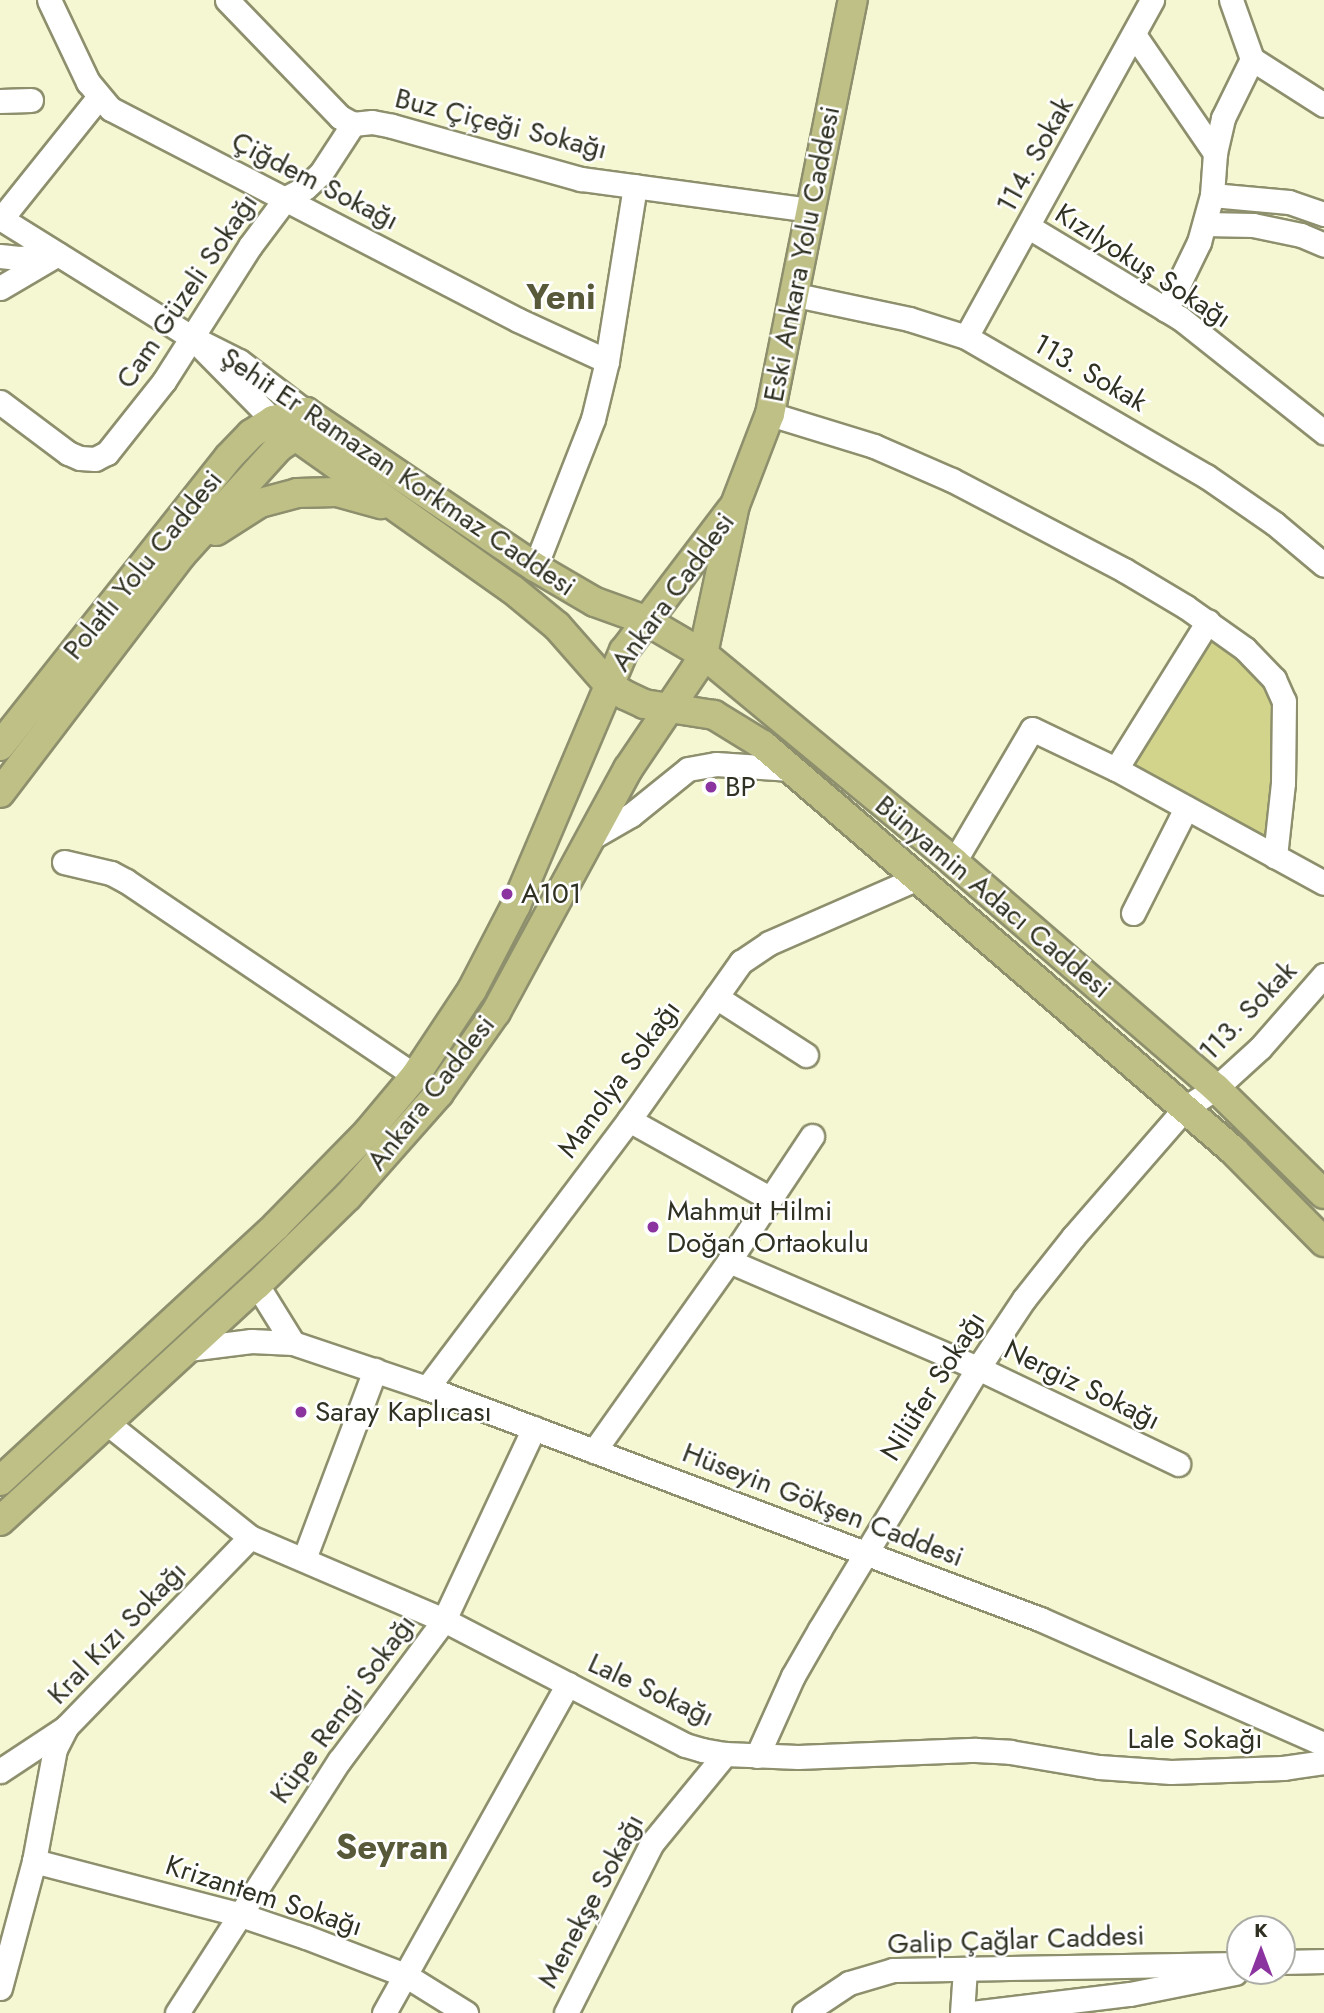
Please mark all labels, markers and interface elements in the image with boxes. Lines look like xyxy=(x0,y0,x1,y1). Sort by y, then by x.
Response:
street label: Buz Çiçeği Sokağı xyxy=(392,81,610,167)
street label: 114. Sokak xyxy=(990,91,1080,219)
street label: Eski Ankara Yolu Caddesi xyxy=(757,103,847,405)
street label: Çiğdem Sokağı xyxy=(226,125,404,237)
street label: Cam Güzeli Sokağı xyxy=(109,187,265,395)
street label: Kızılyokuş Sokağı xyxy=(1049,197,1237,335)
district label: Yeni xyxy=(526,276,596,318)
street label: 113. Sokak xyxy=(1027,327,1153,419)
street label: Şehit Er Ramazan Korkmaz Caddesi xyxy=(214,341,582,603)
street label: Polatlı Yolu Caddesi xyxy=(56,464,230,666)
street label: Ankara Caddesi xyxy=(604,506,742,678)
place label: BP xyxy=(725,770,756,804)
marker: BP xyxy=(703,779,719,795)
street label: Bünyamin Adacı Caddesi xyxy=(868,789,1118,1005)
place label: A101 xyxy=(521,877,581,911)
marker: A101 xyxy=(499,886,515,902)
street label: 113. Sokak xyxy=(1192,954,1304,1068)
street label: Manolya Sokağı xyxy=(551,994,687,1164)
street label: Ankara Caddesi xyxy=(360,1009,502,1177)
place label: Mahmut Hilmi Doğan Ortaokulu xyxy=(667,1194,869,1260)
marker: Mahmut Hilmi Doğan Ortaokulu xyxy=(645,1219,661,1235)
street label: Nilüfer Sokağı xyxy=(874,1305,992,1467)
street label: Nergiz Sokağı xyxy=(998,1333,1166,1437)
place label: Saray Kaplıcası xyxy=(315,1395,492,1429)
marker: Saray Kaplıcası xyxy=(293,1404,309,1420)
street label: Hüseyin Gökşen Caddesi xyxy=(678,1436,968,1574)
street label: Kral Kızı Sokağı xyxy=(41,1555,193,1711)
street label: Küpe Rengi Sokağı xyxy=(263,1608,423,1810)
street label: Lale Sokağı xyxy=(583,1646,719,1734)
street label: Lale Sokağı xyxy=(1128,1722,1262,1756)
street label: Menekşe Sokağı xyxy=(531,1808,651,1994)
district label: Seyran xyxy=(335,1826,449,1868)
street label: Krizantem Sokağı xyxy=(161,1848,367,1944)
north arrow xyxy=(1226,1915,1296,1985)
text: K xyxy=(1254,1917,1268,1944)
street label: Galip Çağlar Caddesi xyxy=(887,1919,1145,1961)

